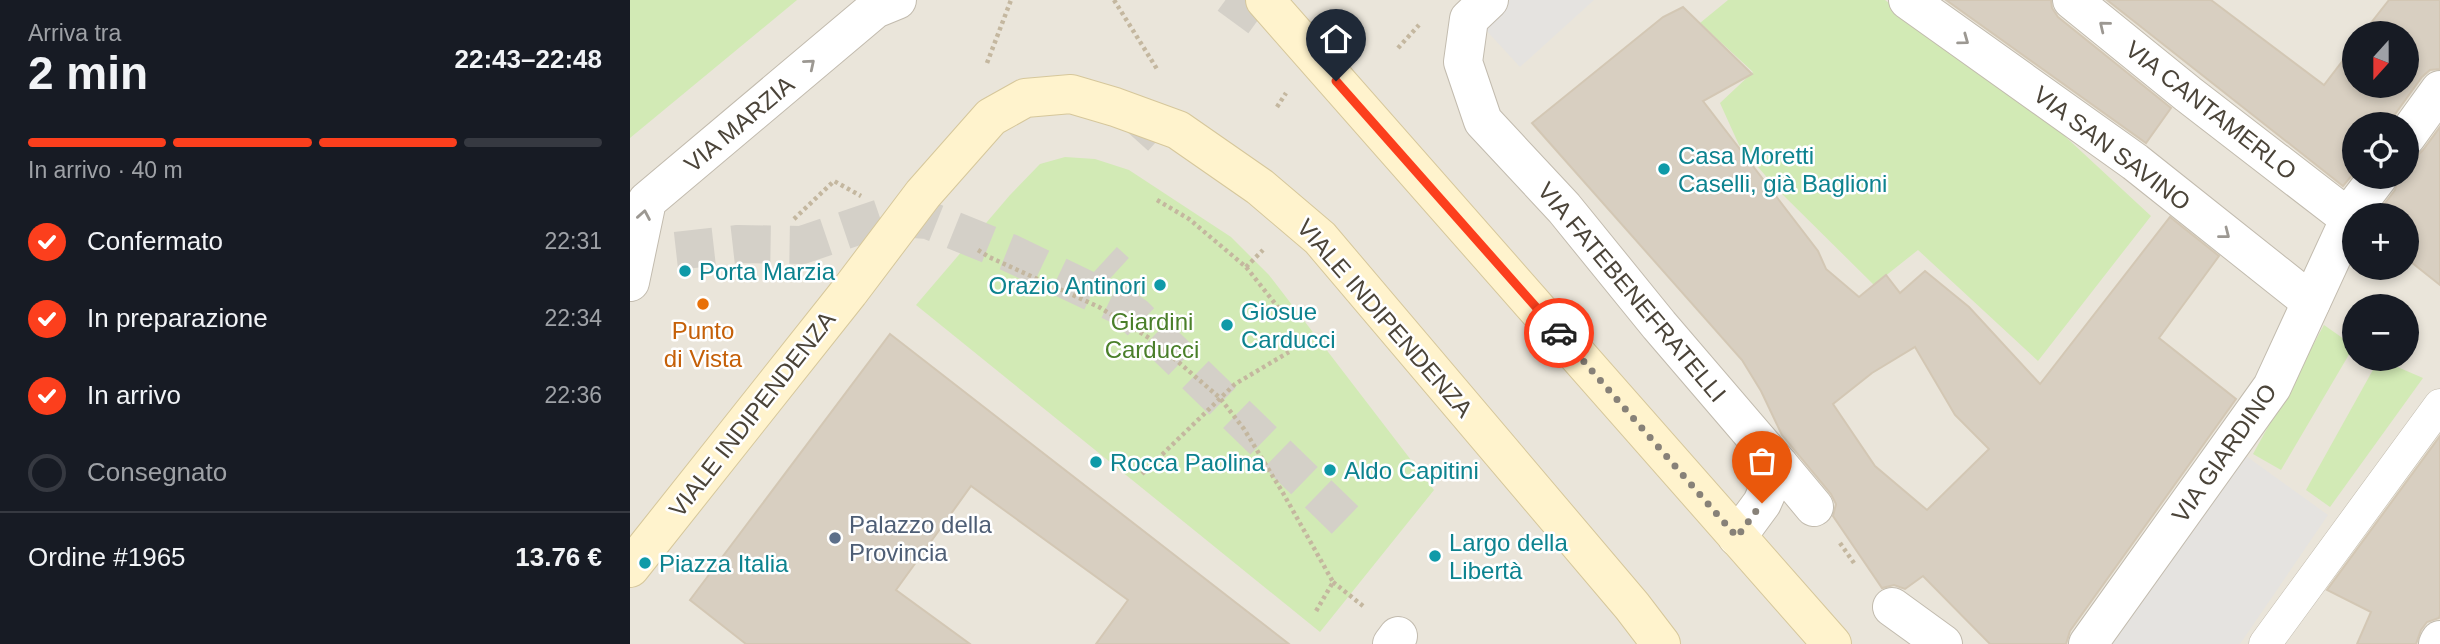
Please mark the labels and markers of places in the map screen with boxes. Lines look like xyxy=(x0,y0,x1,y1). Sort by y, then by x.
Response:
pin xyxy=(1306,9,1366,81)
place label: Casa Moretti Caselli, già Baglioni xyxy=(1678,142,1887,197)
marker: Casa Moretti Caselli, già Baglioni xyxy=(1656,161,1672,177)
place label: Porta Marzia xyxy=(699,258,836,285)
marker: Porta Marzia xyxy=(677,263,693,279)
place label: Orazio Antinori xyxy=(989,272,1146,299)
marker: Orazio Antinori xyxy=(1152,277,1168,293)
marker: Punto di Vista xyxy=(695,296,711,312)
place label: Giosue Carducci xyxy=(1241,298,1336,353)
place label: Punto di Vista xyxy=(664,317,743,372)
marker: Giosue Carducci xyxy=(1219,317,1235,333)
pin xyxy=(1732,431,1792,503)
place label: Rocca Paolina xyxy=(1110,449,1265,476)
marker: Rocca Paolina xyxy=(1088,454,1104,470)
place label: Aldo Capitini xyxy=(1344,457,1479,484)
marker: Aldo Capitini xyxy=(1322,462,1338,478)
place label: Palazzo della Provincia xyxy=(849,511,992,566)
place label: Largo della Libertà xyxy=(1449,529,1568,584)
marker: Palazzo della Provincia xyxy=(827,530,843,546)
marker: Largo della Libertà xyxy=(1427,548,1443,564)
place label: Piazza Italia xyxy=(659,550,789,577)
marker: Piazza Italia xyxy=(637,555,653,571)

